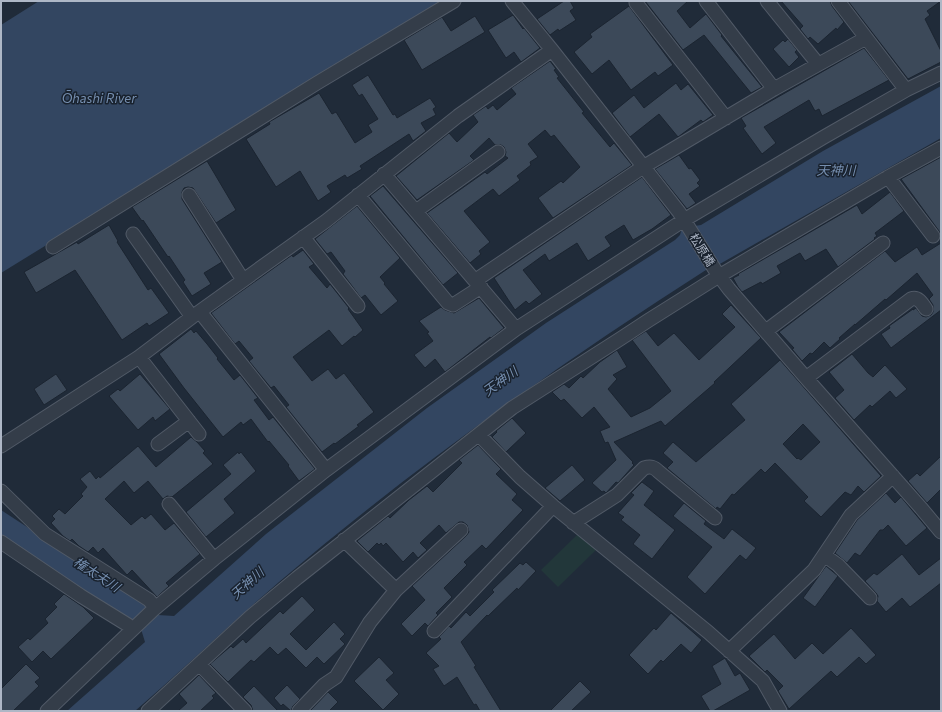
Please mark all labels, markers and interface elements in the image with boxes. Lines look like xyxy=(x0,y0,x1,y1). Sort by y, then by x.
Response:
water label: Ōhashi River xyxy=(62,90,137,106)
water label: 天神川 xyxy=(816,162,857,178)
street label: 松原橋 xyxy=(687,230,718,268)
water label: 天神川 xyxy=(480,362,522,399)
water label: 権太夫川 xyxy=(71,553,125,596)
water label: 天神川 xyxy=(227,563,268,602)

